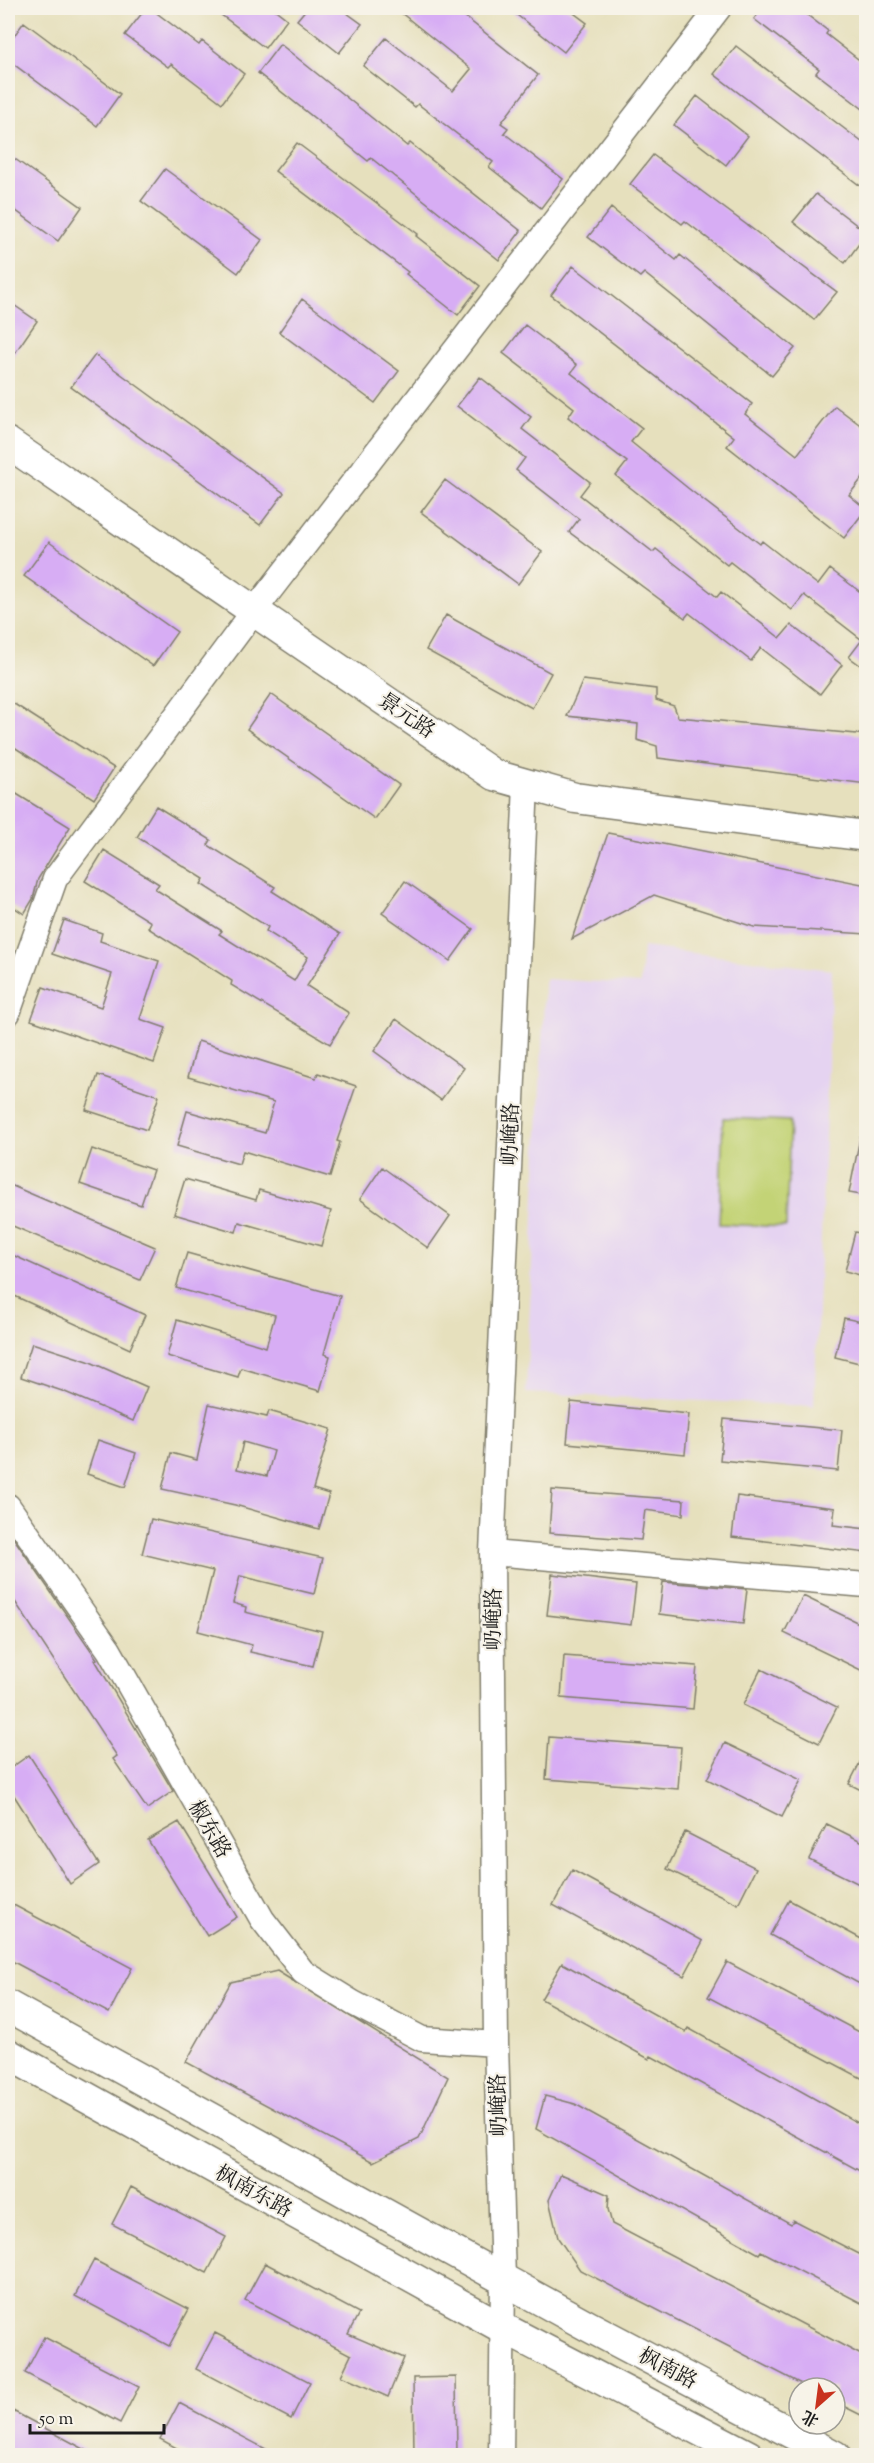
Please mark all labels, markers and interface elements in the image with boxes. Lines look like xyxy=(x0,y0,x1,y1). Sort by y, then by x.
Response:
street label: 景元路 xyxy=(371,687,440,747)
street label: 屷崦路 xyxy=(496,1102,528,1166)
street label: 屷崦路 xyxy=(480,1588,510,1651)
street label: 椒东路 xyxy=(180,1795,237,1865)
street label: 屷崦路 xyxy=(484,2073,516,2137)
street label: 枫南东路 xyxy=(209,2159,297,2226)
street label: 枫南路 xyxy=(632,2342,702,2398)
north arrow xyxy=(787,2376,847,2436)
scale bar xyxy=(30,2397,164,2435)
text: 北 xyxy=(799,2403,824,2431)
text: 50 m xyxy=(38,2407,74,2433)

